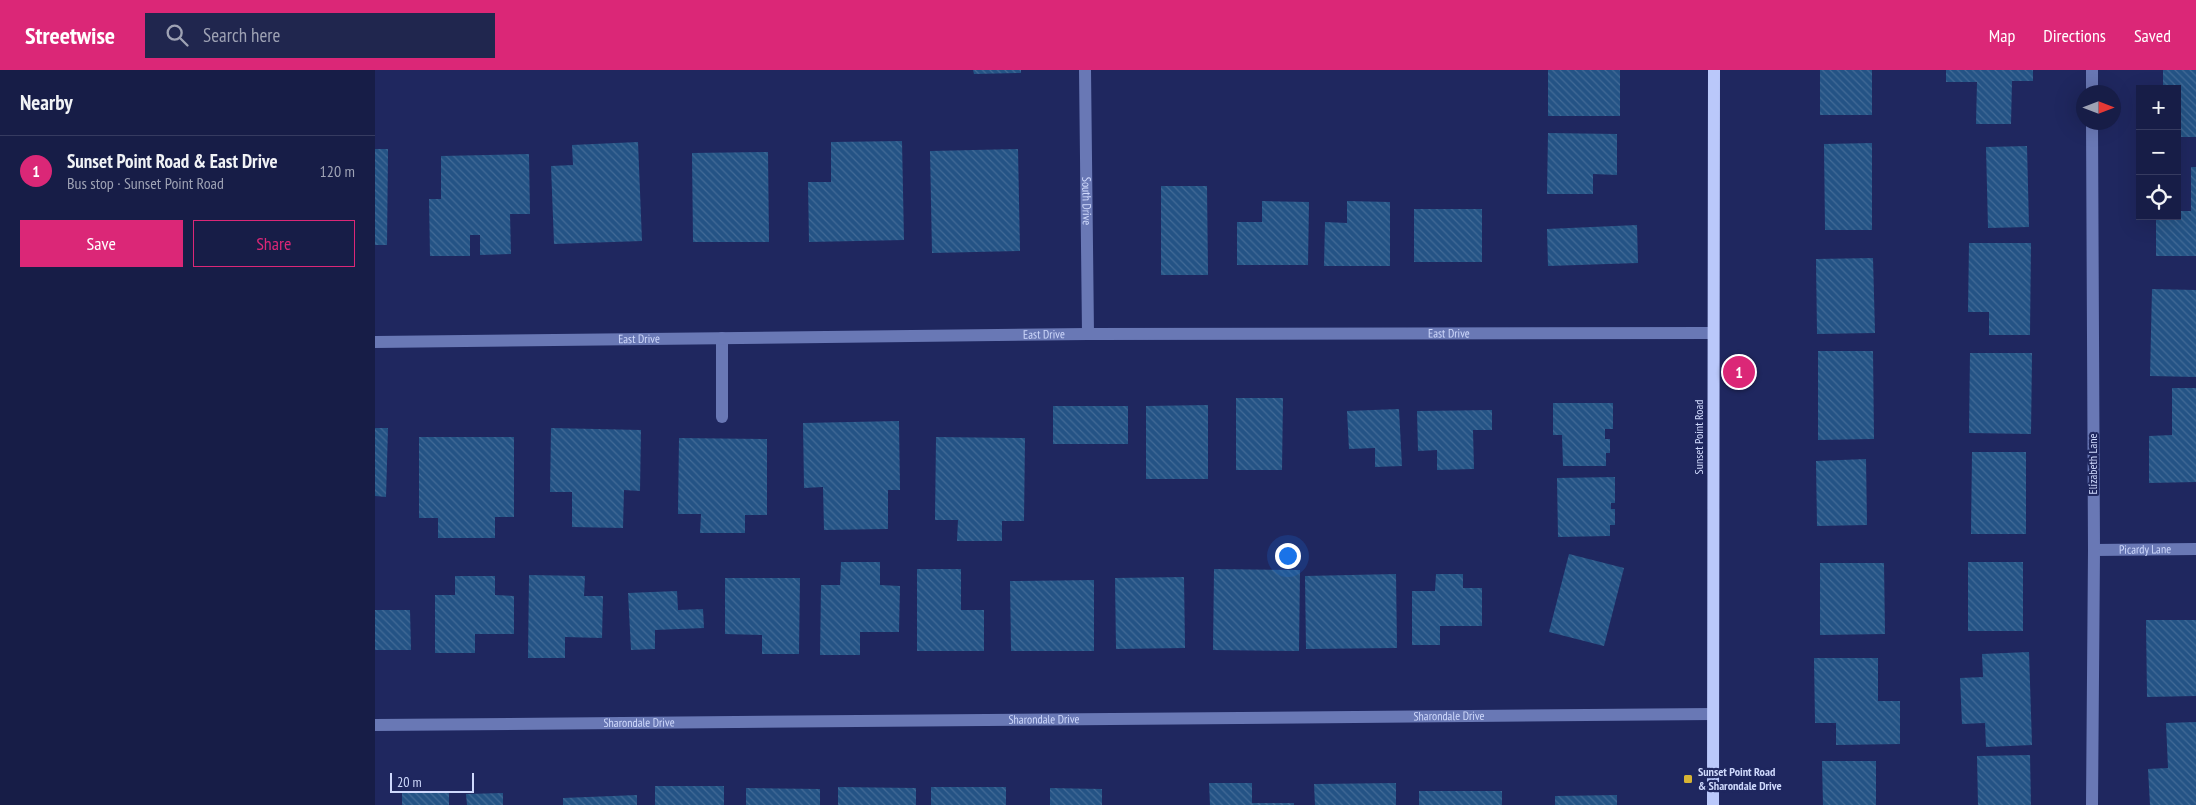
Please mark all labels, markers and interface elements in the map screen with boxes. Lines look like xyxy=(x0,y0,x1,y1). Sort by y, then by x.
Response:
search box xyxy=(145,13,495,58)
text: Streetwise xyxy=(25,20,115,51)
icon: search xyxy=(163,21,191,49)
text: Search here xyxy=(203,23,280,47)
text: Map xyxy=(1989,24,2015,47)
text: Directions xyxy=(2043,24,2106,47)
text: Saved xyxy=(2134,24,2171,47)
north arrow xyxy=(2076,85,2121,130)
map controls xyxy=(2136,85,2181,220)
button: + xyxy=(2136,85,2181,130)
text: Nearby xyxy=(20,89,73,116)
button: − xyxy=(2136,130,2181,175)
text: Sunset Point Road & East Drive xyxy=(67,149,278,173)
text: 1 xyxy=(32,161,40,181)
text: 120 m xyxy=(320,161,355,181)
text: Bus stop · Sunset Point Road xyxy=(67,173,224,193)
button: locate xyxy=(2136,175,2181,220)
street label: South Drive xyxy=(1079,177,1095,225)
button: Save xyxy=(20,220,183,267)
button: Share xyxy=(193,220,355,267)
street label: East Drive xyxy=(1428,325,1470,340)
street label: East Drive xyxy=(1023,326,1065,342)
street label: East Drive xyxy=(618,331,660,346)
pin: 1 xyxy=(1723,353,1755,391)
street label: Sunset Point Road xyxy=(1691,400,1706,474)
street label: Elizabeth Lane xyxy=(2085,434,2100,494)
street label: Picardy Lane xyxy=(2119,541,2171,557)
your location xyxy=(1275,543,1301,569)
street label: Sharondale Drive xyxy=(1413,708,1485,723)
street label: Sharondale Drive xyxy=(1008,711,1080,727)
street label: Sharondale Drive xyxy=(603,715,675,730)
place label: Sunset Point Road & Sharondale Drive xyxy=(1698,764,1782,793)
scale bar xyxy=(390,770,474,793)
text: 20 m xyxy=(397,773,422,791)
marker: Sunset Point Road & Sharondale Drive xyxy=(1682,773,1694,785)

